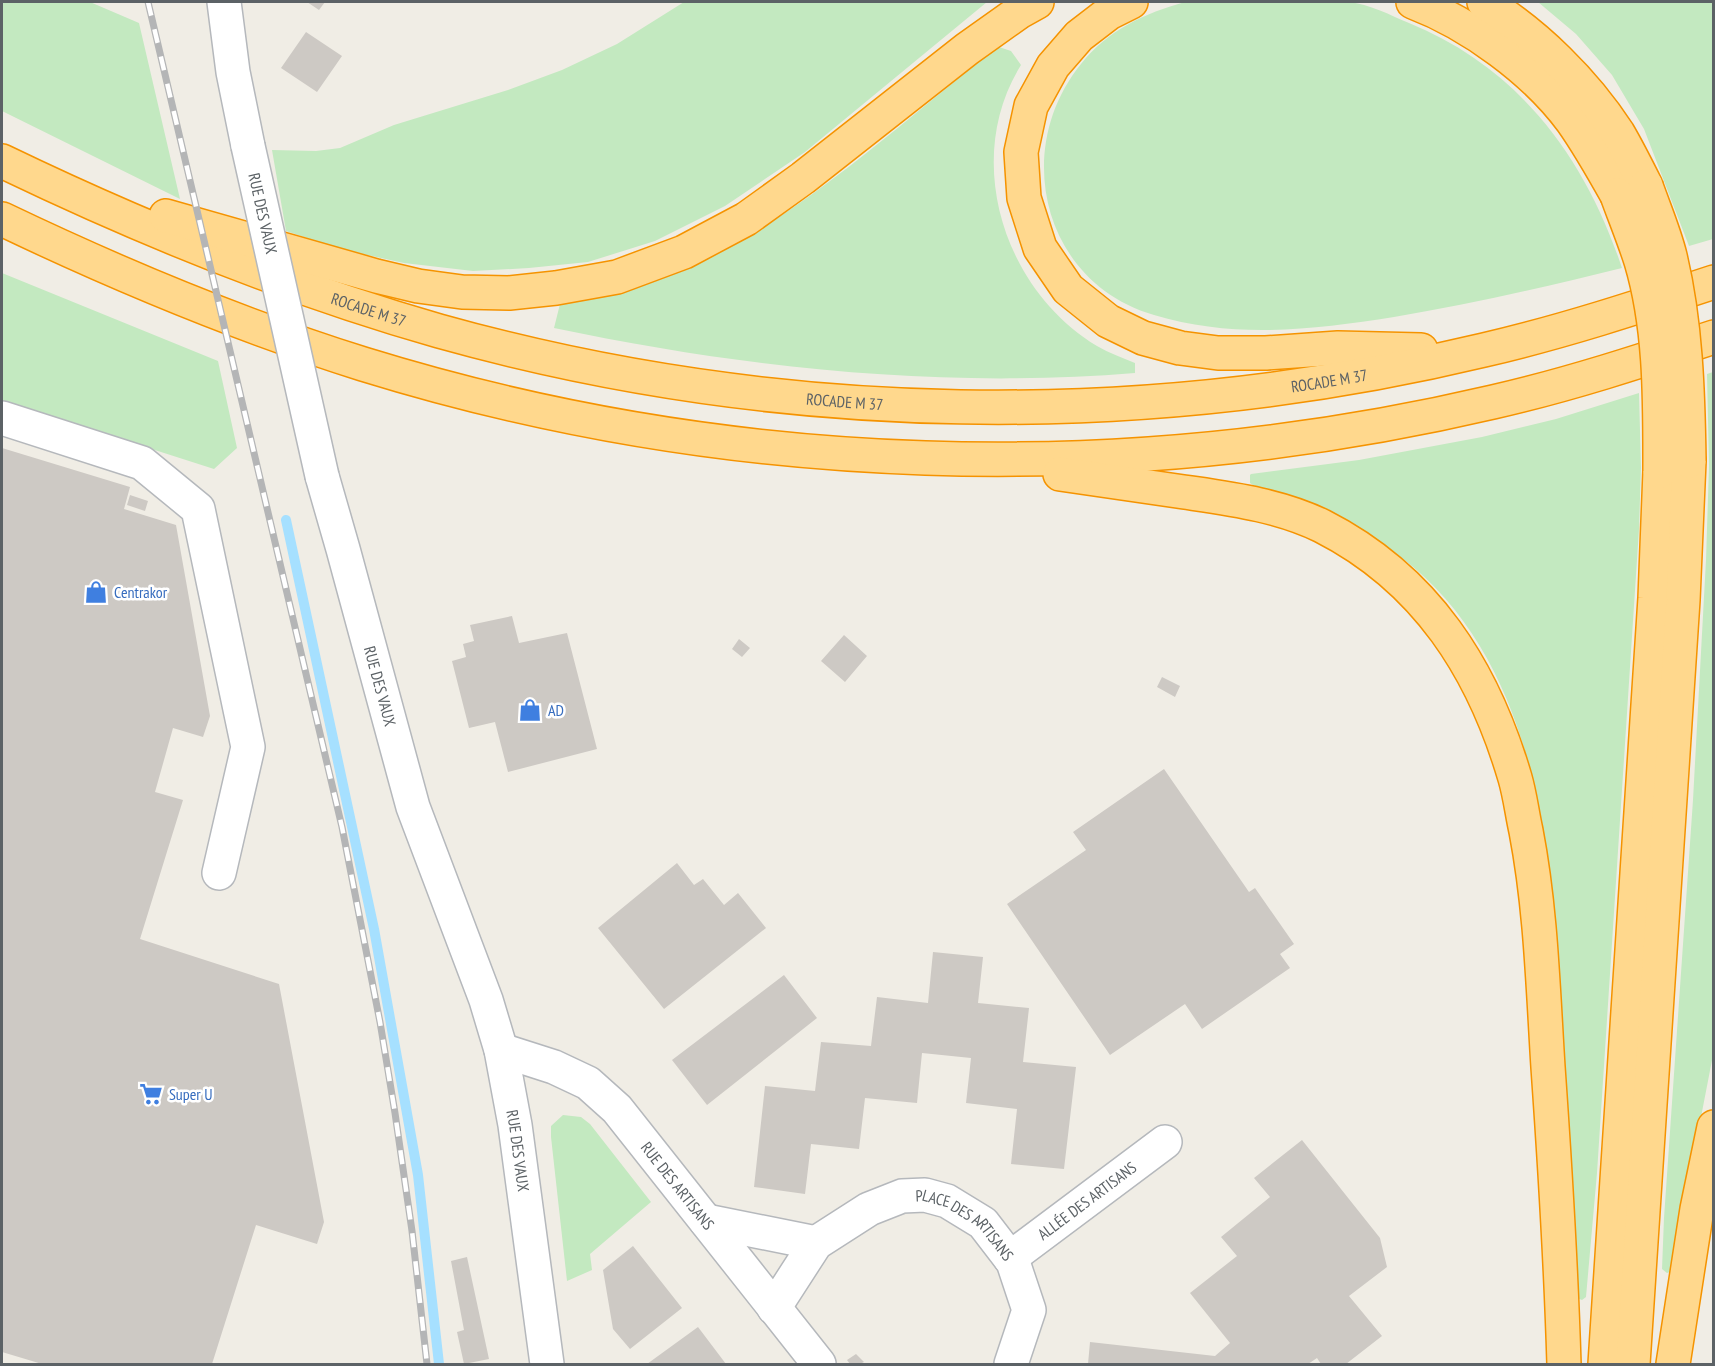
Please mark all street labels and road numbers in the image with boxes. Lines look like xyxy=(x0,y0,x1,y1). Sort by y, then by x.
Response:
street label: RUE DES VAUX xyxy=(244,171,282,256)
street label: ROCADE M 37 xyxy=(329,288,408,331)
street label: ROCADE M 37 xyxy=(1290,365,1369,397)
street label: ROCADE M 37 xyxy=(805,389,884,414)
street label: RUE DES VAUX xyxy=(360,644,401,728)
street label: RUE DES VAUX xyxy=(502,1108,534,1193)
street label: RUE DES ARTISANS xyxy=(637,1138,719,1234)
street label: ALLÉE DES ARTISANS xyxy=(1033,1157,1140,1244)
street label: PLACE DES ARTISANS xyxy=(915,1185,1018,1265)

